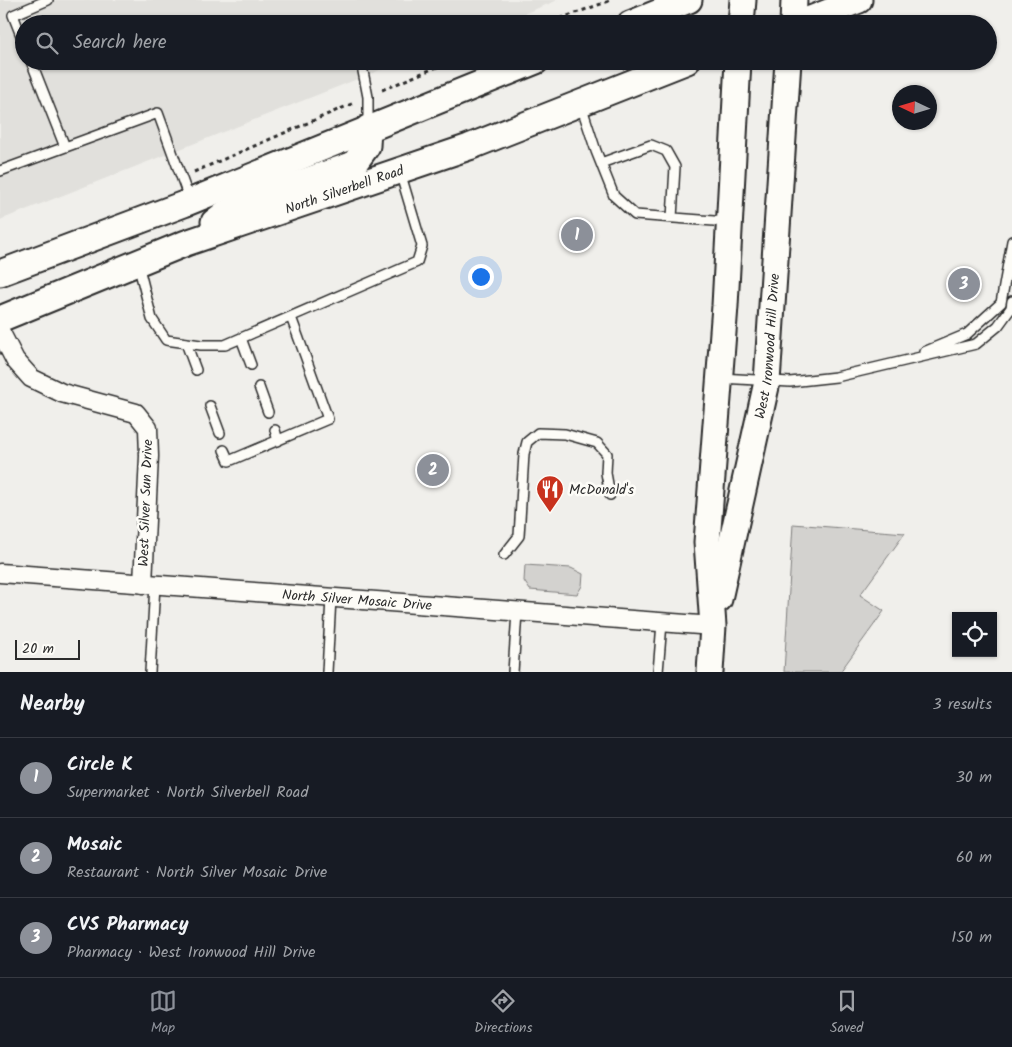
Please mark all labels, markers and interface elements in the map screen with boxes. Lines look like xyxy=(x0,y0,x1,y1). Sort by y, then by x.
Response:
search box xyxy=(15,15,997,70)
text: Search here xyxy=(73,28,167,58)
icon: search xyxy=(33,29,61,57)
north arrow xyxy=(892,85,937,130)
street label: North Silverbell Road xyxy=(282,160,408,221)
pin: 1 xyxy=(561,216,593,254)
your location xyxy=(468,264,494,290)
pin: 3 xyxy=(948,265,980,303)
street label: West Ironwood Hill Drive xyxy=(749,272,786,421)
street label: West Silver Sun Drive xyxy=(133,438,159,567)
pin: 2 xyxy=(417,451,449,489)
restaurant icon: McDonald's xyxy=(535,474,565,513)
place label: McDonald's xyxy=(569,479,634,501)
street label: North Silver Mosaic Drive xyxy=(281,584,433,617)
map controls xyxy=(952,612,997,657)
button: locate xyxy=(952,612,997,657)
scale bar xyxy=(15,637,80,660)
text: 20 m xyxy=(22,638,54,660)
text: Nearby xyxy=(20,688,85,721)
text: 3 results xyxy=(933,692,992,717)
text: Circle K xyxy=(67,750,133,780)
text: 1 xyxy=(34,765,38,790)
text: 30 m xyxy=(956,765,992,790)
text: Supermarket · North Silverbell Road xyxy=(67,780,308,805)
text: Mosaic xyxy=(67,830,123,860)
text: 2 xyxy=(31,845,41,870)
text: 60 m xyxy=(956,845,992,870)
text: Restaurant · North Silver Mosaic Drive xyxy=(67,860,327,885)
text: CVS Pharmacy xyxy=(67,910,189,940)
text: 3 xyxy=(32,925,40,950)
text: 150 m xyxy=(951,925,992,950)
text: Pharmacy · West Ironwood Hill Drive xyxy=(67,940,316,965)
tab: Map xyxy=(149,987,177,1039)
tab: Directions xyxy=(474,987,532,1039)
tab: Saved xyxy=(830,987,863,1039)

